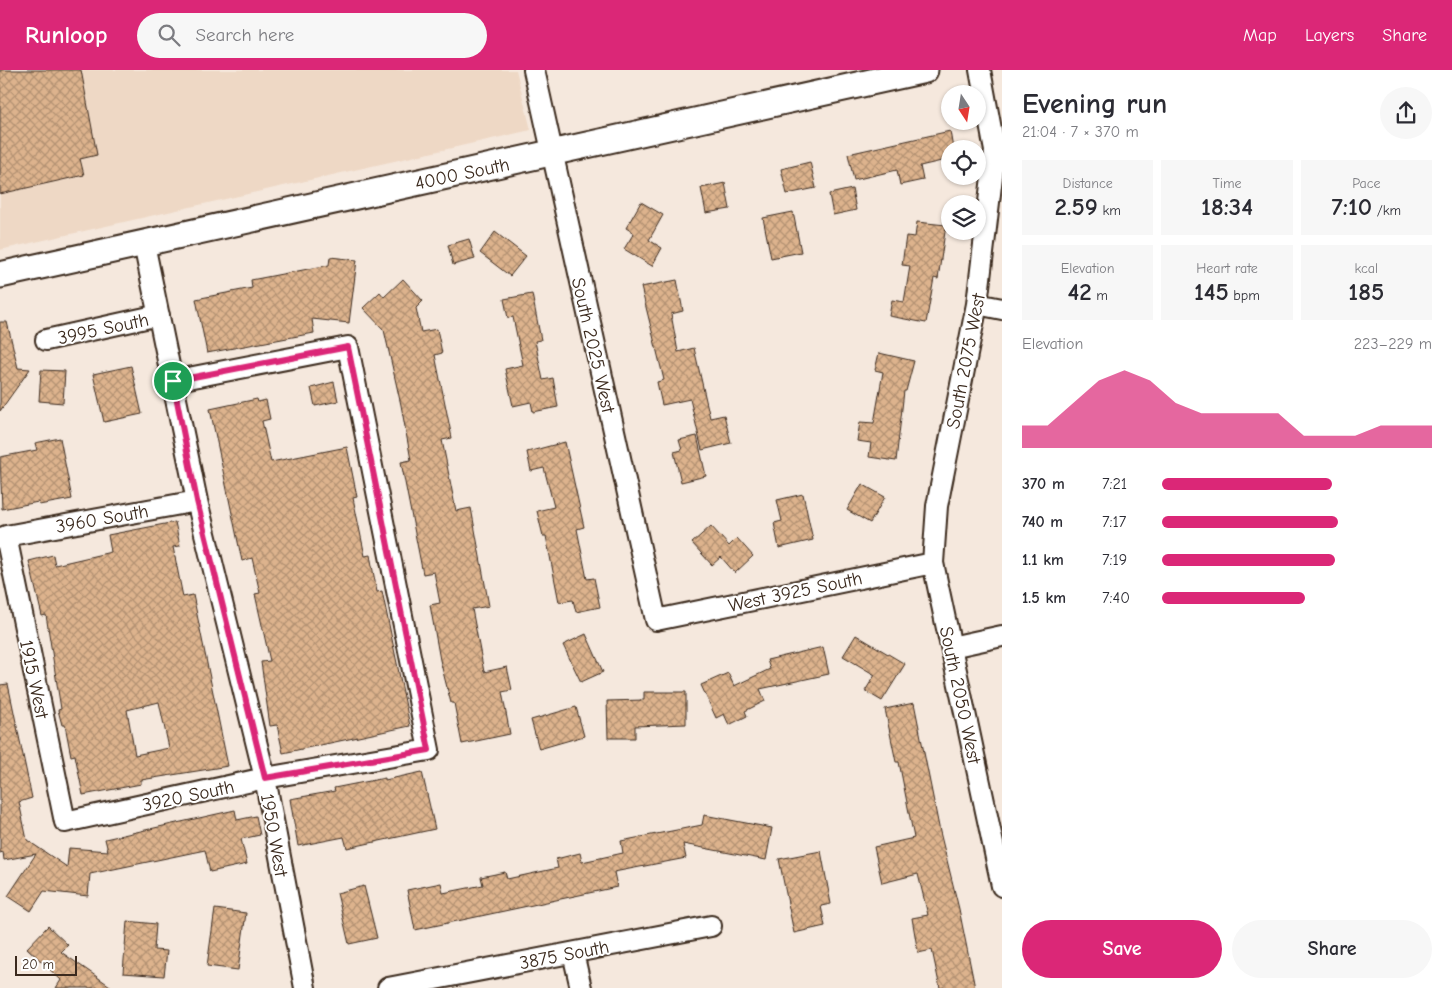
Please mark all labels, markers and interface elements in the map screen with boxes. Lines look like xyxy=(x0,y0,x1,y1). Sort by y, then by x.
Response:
search box xyxy=(137,13,487,58)
text: Runloop xyxy=(25,21,107,49)
icon: search xyxy=(155,21,183,49)
text: Search here xyxy=(195,24,294,46)
text: Map xyxy=(1243,25,1277,46)
text: Layers xyxy=(1305,25,1354,46)
text: Share xyxy=(1382,25,1427,46)
north arrow xyxy=(941,85,986,130)
map controls xyxy=(941,85,986,240)
button: share xyxy=(1380,87,1432,139)
text: Evening run xyxy=(1022,88,1167,120)
text: 21:04 · 7 × 370 m xyxy=(1022,123,1139,141)
button: locate xyxy=(941,140,986,185)
street label: 4000 South xyxy=(413,153,512,195)
text: Distance xyxy=(1063,175,1113,192)
text: Time xyxy=(1212,175,1242,192)
text: Pace xyxy=(1352,175,1380,192)
text: 2.59 xyxy=(1054,192,1098,221)
text: 18:34 xyxy=(1201,192,1253,221)
text: 7:10 xyxy=(1331,192,1372,221)
button: layers xyxy=(941,195,986,240)
text: km xyxy=(1098,202,1121,219)
text: /km xyxy=(1372,202,1401,219)
text: Elevation xyxy=(1061,260,1114,277)
text: Heart rate xyxy=(1196,260,1258,277)
text: kcal xyxy=(1355,260,1378,277)
street label: South 2025 West xyxy=(567,275,619,416)
text: 42 xyxy=(1067,277,1092,306)
text: 145 xyxy=(1194,277,1229,306)
text: 185 xyxy=(1348,277,1384,306)
text: m xyxy=(1092,287,1108,304)
text: bpm xyxy=(1229,287,1260,304)
street label: South 2075 West xyxy=(942,291,990,431)
street label: 3995 South xyxy=(56,309,151,349)
text: Elevation xyxy=(1022,335,1083,353)
text: 223–229 m xyxy=(1354,335,1432,353)
pin xyxy=(152,360,194,402)
icon: arrive xyxy=(159,367,187,395)
text: 370 m xyxy=(1022,475,1065,493)
text: 7:21 xyxy=(1102,475,1127,493)
street label: 3960 South xyxy=(54,500,150,538)
text: 740 m xyxy=(1022,513,1063,531)
text: 7:17 xyxy=(1102,513,1126,531)
text: 1.1 km xyxy=(1022,551,1064,569)
text: 7:19 xyxy=(1102,551,1127,569)
street label: West 3925 South xyxy=(726,567,864,617)
text: 1.5 km xyxy=(1022,589,1066,607)
text: 7:40 xyxy=(1102,589,1130,607)
street label: South 2050 West xyxy=(935,624,985,767)
street label: 1915 West xyxy=(15,638,53,721)
street label: 3920 South xyxy=(140,776,236,816)
street label: 1950 West xyxy=(256,792,292,879)
button: Save xyxy=(1022,920,1222,978)
button: Share xyxy=(1232,920,1432,978)
street label: 3875 South xyxy=(517,936,611,974)
scale bar xyxy=(15,953,78,976)
text: 20 m xyxy=(22,956,54,973)

